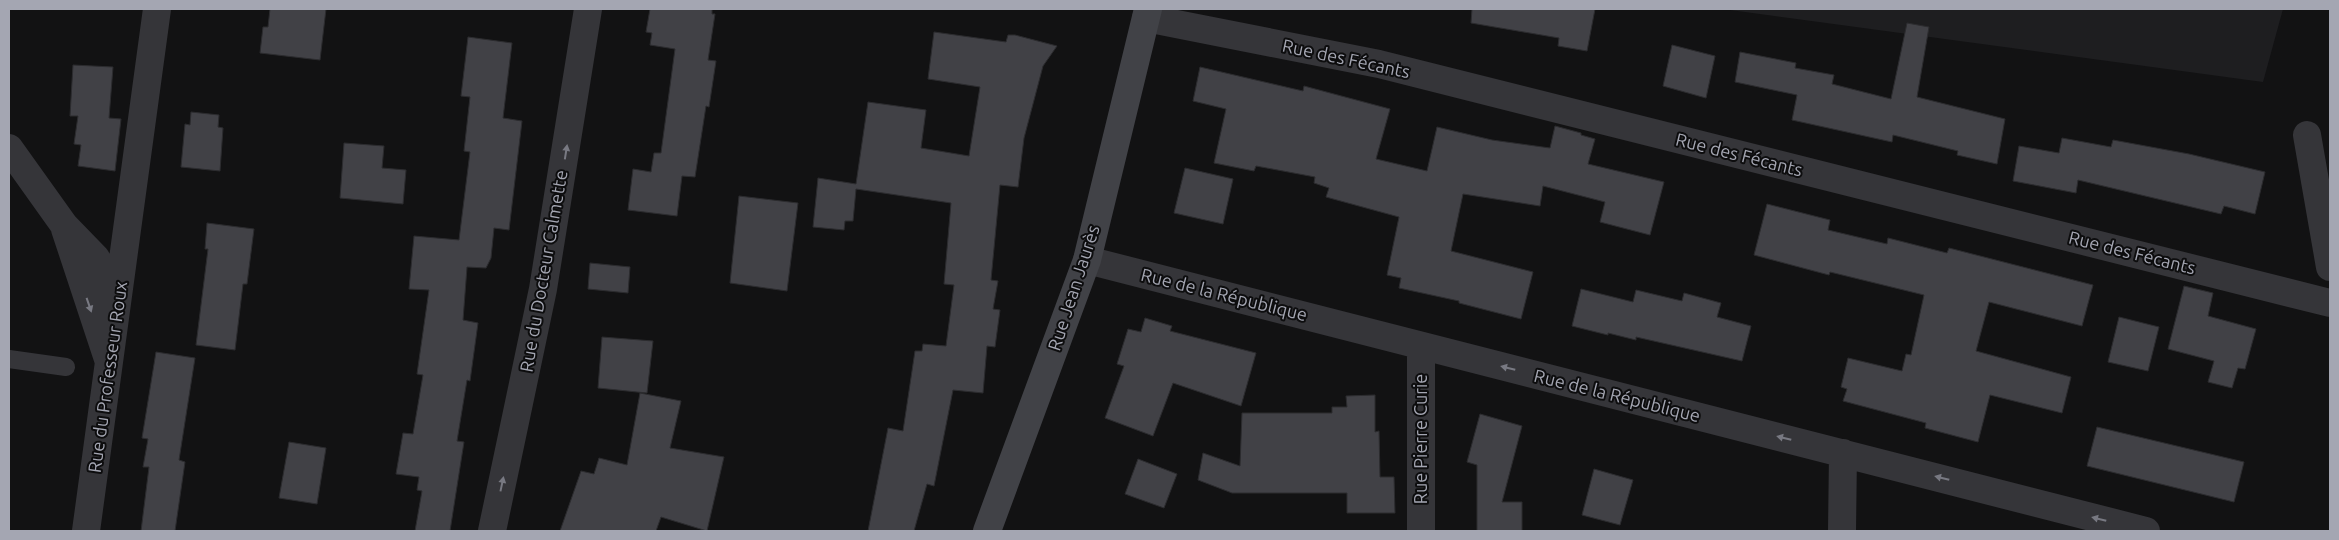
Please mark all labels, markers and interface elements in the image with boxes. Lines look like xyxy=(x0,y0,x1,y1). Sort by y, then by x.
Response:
street label: Rue des Fécants xyxy=(1281,35,1412,81)
street label: Rue des Fécants xyxy=(1674,129,1805,180)
one-way arrow xyxy=(562,144,570,160)
street label: Rue du Docteur Calmette xyxy=(515,168,571,373)
street label: Rue Jean Jaurès xyxy=(1043,222,1103,353)
street label: Rue des Fécants xyxy=(2067,227,2198,278)
street label: Rue de la République xyxy=(1139,264,1309,324)
street label: Rue du Professeur Roux xyxy=(84,280,130,474)
one-way arrow xyxy=(85,298,93,313)
one-way arrow xyxy=(1500,364,1515,372)
street label: Rue de la République xyxy=(1532,365,1702,425)
street label: Rue Pierre Curie xyxy=(1410,374,1430,504)
one-way arrow xyxy=(1777,434,1792,442)
one-way arrow xyxy=(1934,474,1949,482)
one-way arrow xyxy=(498,476,506,491)
one-way arrow xyxy=(2091,515,2107,523)

